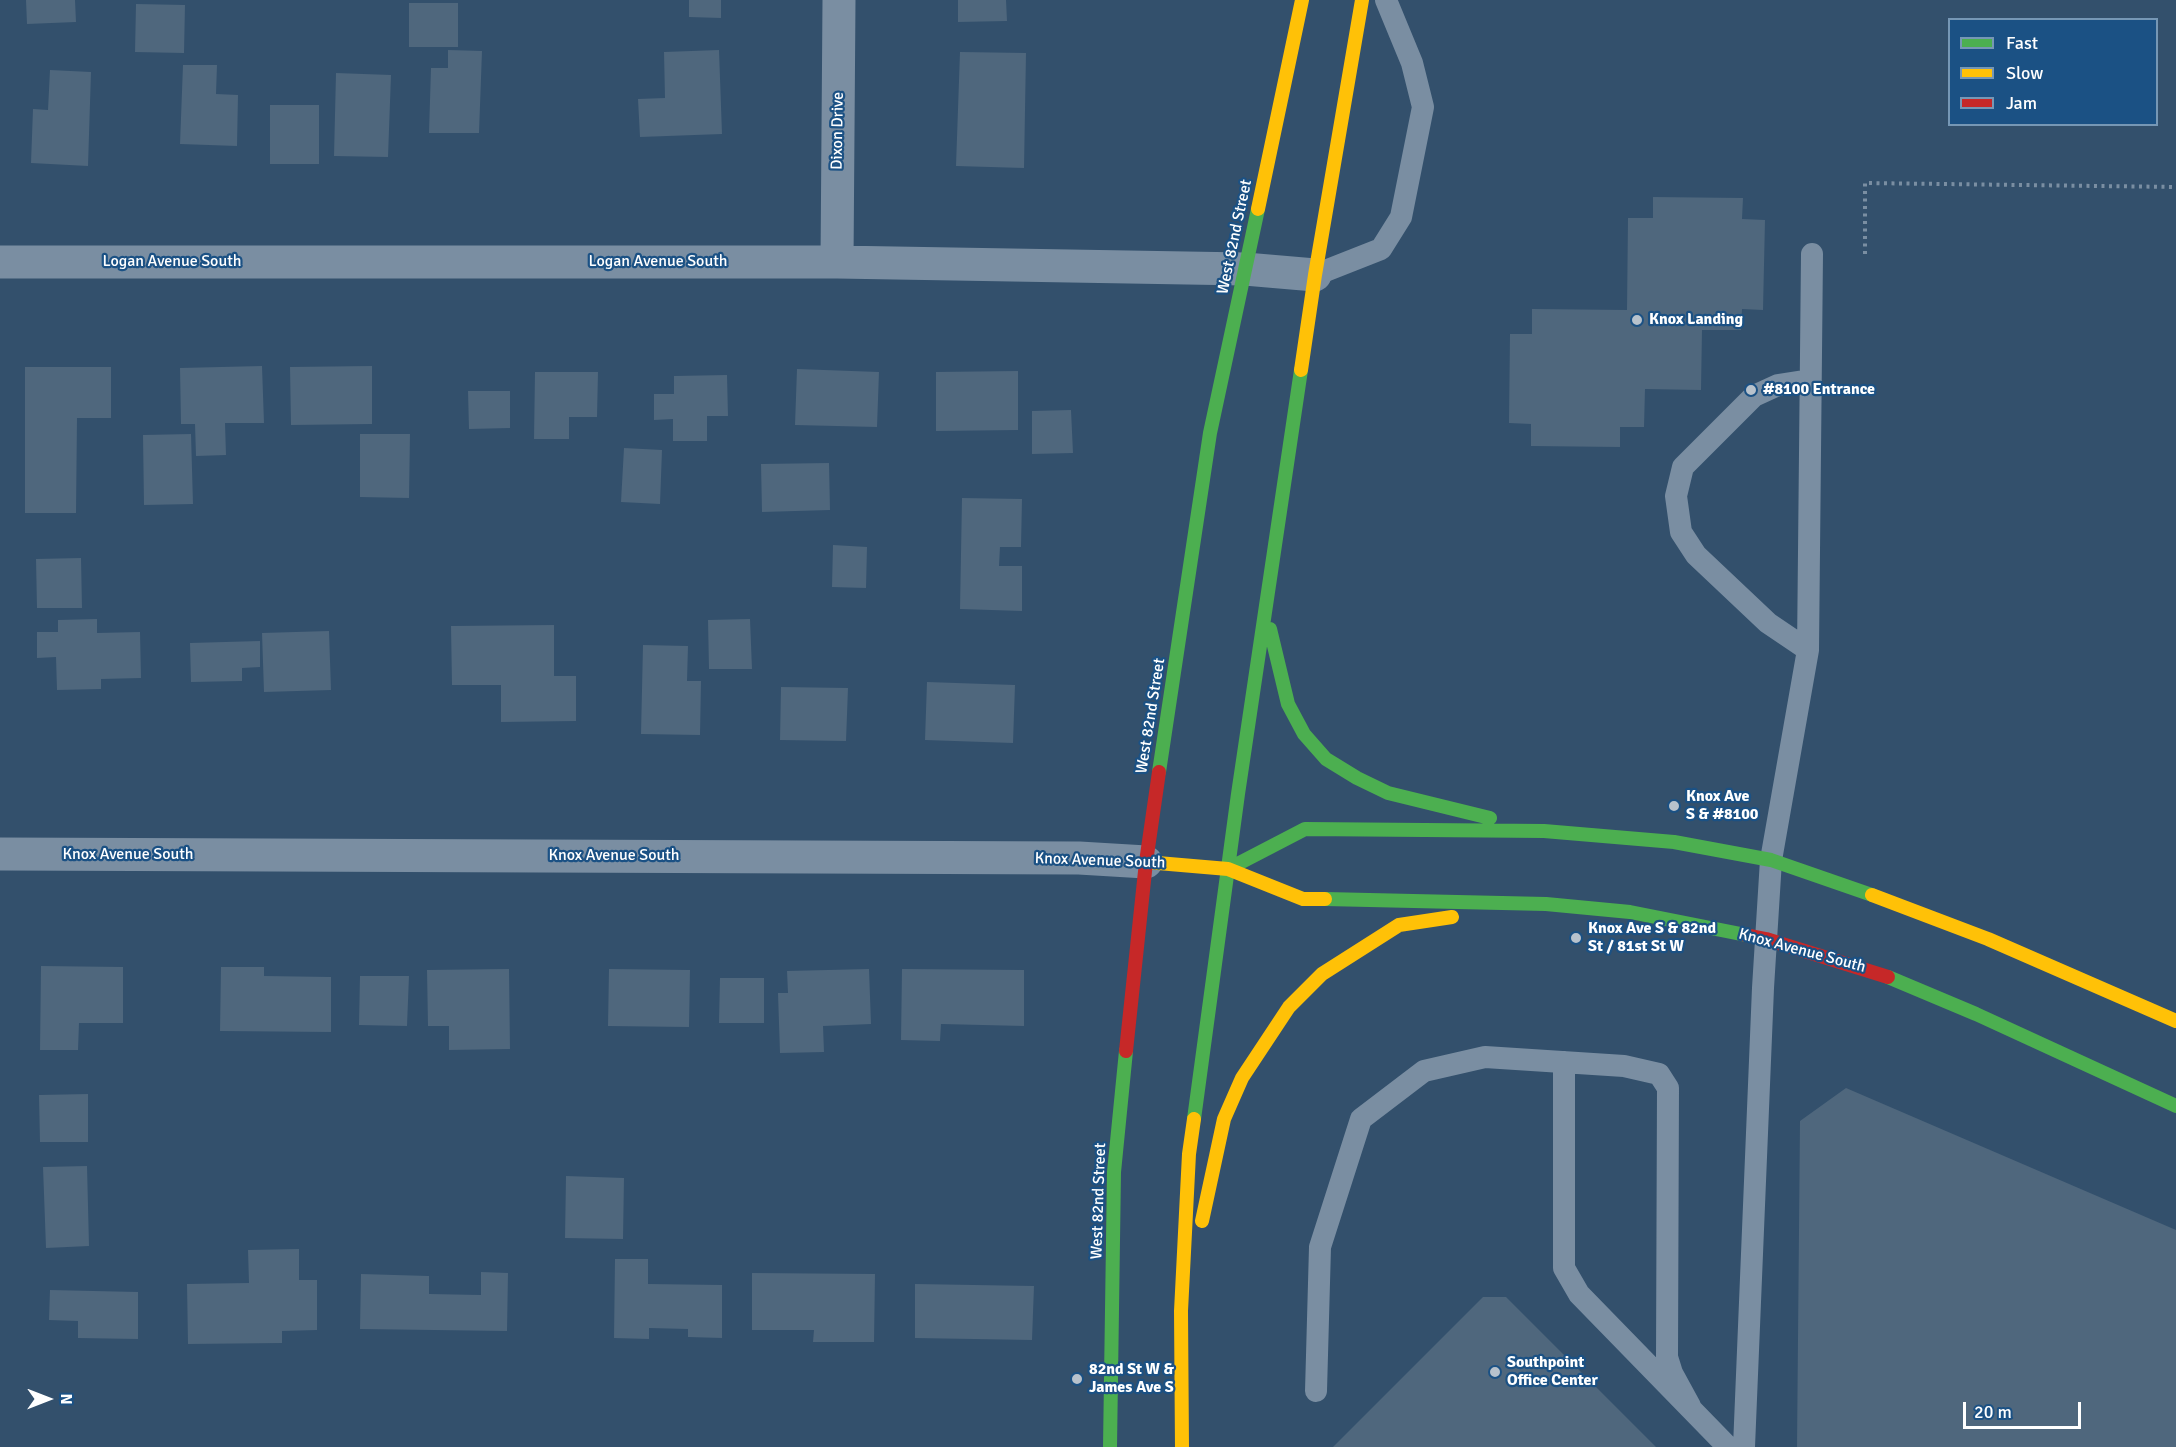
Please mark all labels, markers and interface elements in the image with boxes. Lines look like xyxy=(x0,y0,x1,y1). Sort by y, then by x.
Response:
legend xyxy=(1948,18,2158,126)
text: Fast xyxy=(2006,32,2038,54)
text: Slow xyxy=(2006,62,2043,84)
street label: Dixon Drive xyxy=(828,92,848,170)
text: Jam xyxy=(2006,92,2037,114)
street label: West 82nd Street xyxy=(1213,178,1257,296)
street label: Logan Avenue South xyxy=(103,252,241,272)
street label: Logan Avenue South xyxy=(589,252,727,272)
place label: Knox Landing xyxy=(1649,310,1743,330)
marker: Knox Landing xyxy=(1630,313,1644,327)
place label: #8100 Entrance xyxy=(1763,380,1875,400)
marker: #8100 Entrance xyxy=(1744,383,1758,397)
street label: West 82nd Street xyxy=(1132,657,1170,775)
place label: Knox Ave S & #8100 xyxy=(1686,787,1758,825)
marker: Knox Ave S & #8100 xyxy=(1667,799,1681,813)
street label: Knox Avenue South xyxy=(62,845,194,865)
street label: Knox Avenue South xyxy=(548,846,680,866)
street label: Knox Avenue South xyxy=(1034,849,1166,873)
place label: Knox Ave S & 82nd St / 81st St W xyxy=(1588,919,1716,957)
street label: Knox Avenue South xyxy=(1736,925,1868,977)
marker: Knox Ave S & 82nd St / 81st St W xyxy=(1569,931,1583,945)
street label: West 82nd Street xyxy=(1087,1142,1111,1260)
place label: Southpoint Office Center xyxy=(1507,1353,1598,1391)
place label: 82nd St W & James Ave S xyxy=(1089,1360,1174,1398)
marker: Southpoint Office Center xyxy=(1488,1365,1502,1379)
north arrow xyxy=(18,1369,78,1429)
marker: 82nd St W & James Ave S xyxy=(1070,1372,1084,1386)
scale bar xyxy=(1966,1390,2084,1428)
text: N xyxy=(56,1393,76,1405)
text: 20 m xyxy=(1974,1401,2012,1423)

